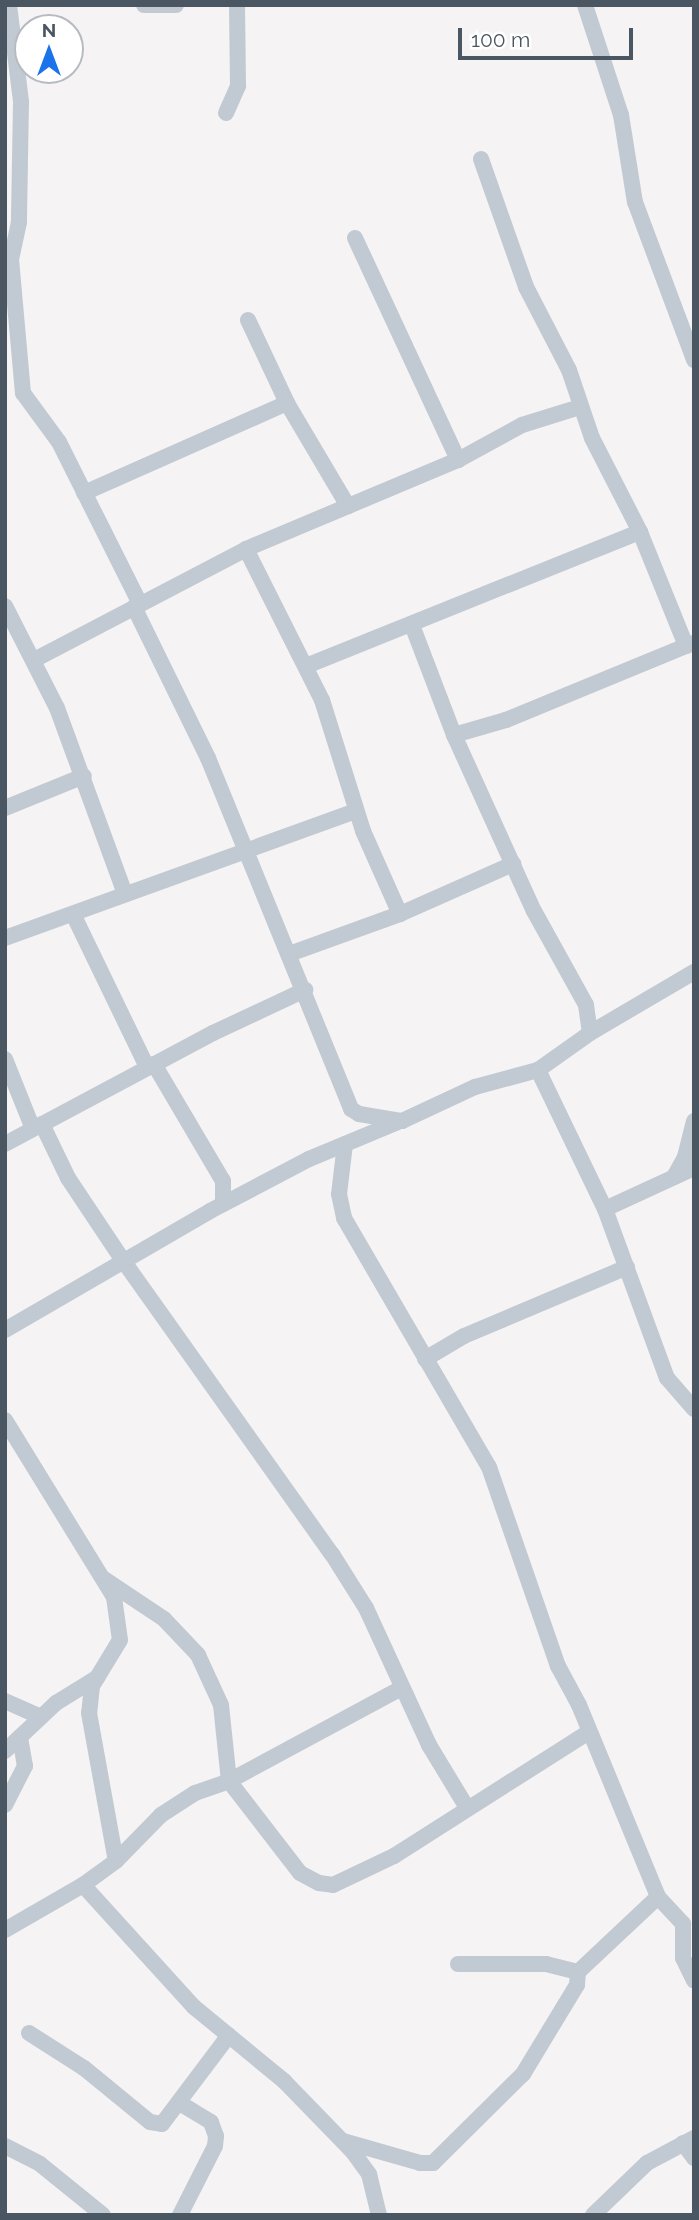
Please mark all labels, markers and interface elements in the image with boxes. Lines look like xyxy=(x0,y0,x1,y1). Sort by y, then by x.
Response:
north arrow xyxy=(14,14,84,84)
scale bar xyxy=(461,14,636,58)
text: N xyxy=(42,19,56,41)
text: 100 m xyxy=(471,27,530,52)

